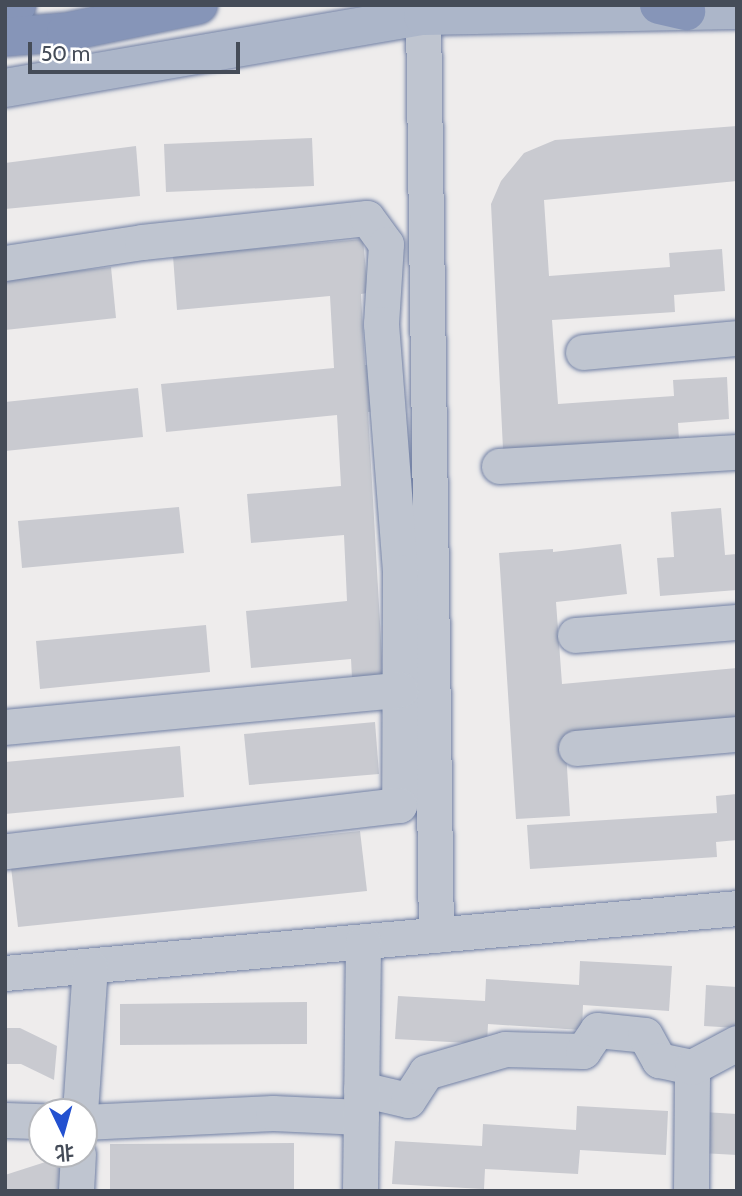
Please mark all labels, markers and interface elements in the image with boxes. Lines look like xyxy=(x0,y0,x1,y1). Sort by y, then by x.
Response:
scale bar xyxy=(32,28,243,72)
text: 50 m xyxy=(41,41,90,66)
north arrow xyxy=(28,1098,98,1168)
text: 北 xyxy=(54,1140,75,1165)

